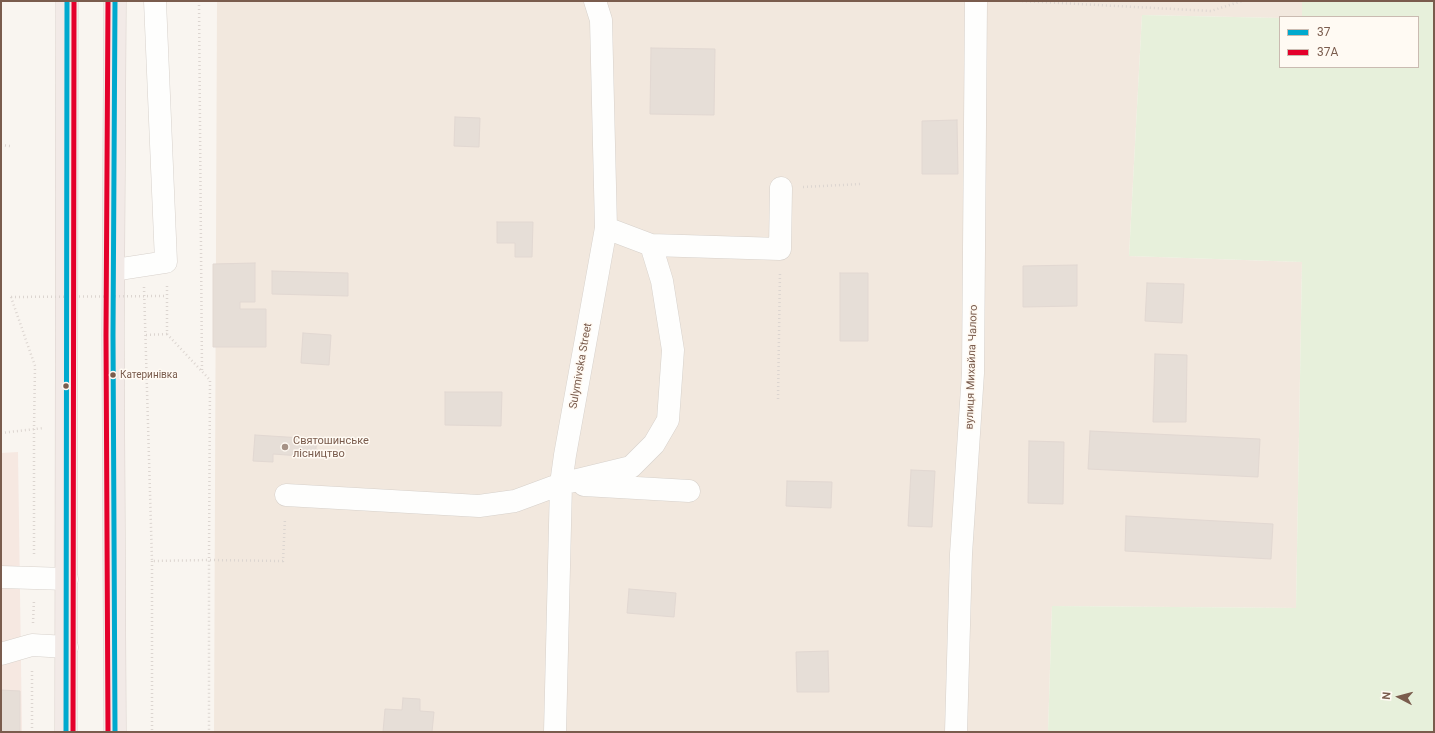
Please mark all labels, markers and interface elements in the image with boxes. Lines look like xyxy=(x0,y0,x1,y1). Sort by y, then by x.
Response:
legend xyxy=(1279,16,1419,68)
text: 37 xyxy=(1317,25,1331,39)
text: 37А xyxy=(1317,45,1338,59)
street label: вулиця Михайла Чалого xyxy=(963,304,981,430)
street label: Sulymivska Street xyxy=(567,322,595,410)
place label: Катеринівка xyxy=(120,369,178,381)
marker: Катеринівка xyxy=(108,370,118,380)
unlabelled marker xyxy=(61,381,71,391)
place label: Святошинське лісництво xyxy=(293,434,369,460)
marker: Святошинське лісництво xyxy=(280,442,290,452)
north arrow xyxy=(1379,677,1419,717)
text: N xyxy=(1380,691,1393,700)

